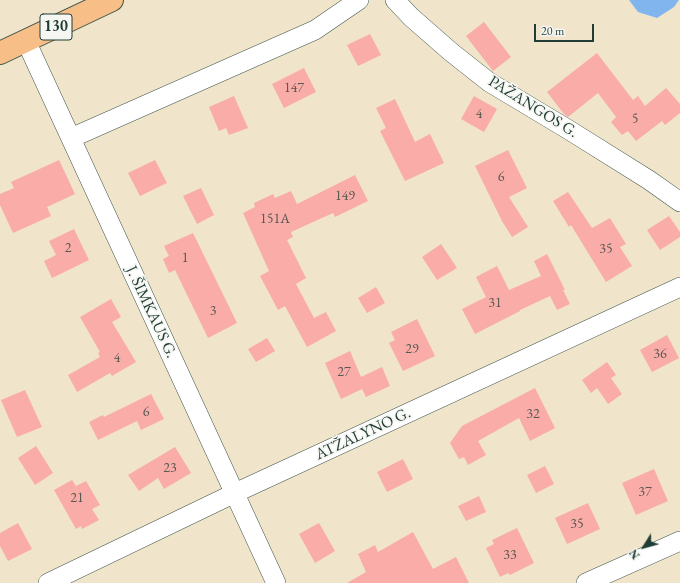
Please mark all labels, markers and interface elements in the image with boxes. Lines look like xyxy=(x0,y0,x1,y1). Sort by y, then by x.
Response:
road number: 130 xyxy=(40,14,72,40)
scale bar xyxy=(536,16,596,42)
text: 20 m xyxy=(541,23,564,39)
street label: PAŽANGOS G. xyxy=(485,72,581,142)
house number: 147 xyxy=(284,80,304,96)
house number: 4 xyxy=(476,106,482,122)
house number: 5 xyxy=(632,111,638,127)
house number: 6 xyxy=(498,169,504,185)
house number: 149 xyxy=(335,188,355,204)
house number: 151A xyxy=(260,211,290,227)
house number: 2 xyxy=(65,240,71,256)
house number: 35 xyxy=(599,241,613,257)
house number: 1 xyxy=(182,250,188,266)
street label: J. ŠIMKAUS G. xyxy=(121,263,181,361)
house number: 31 xyxy=(488,295,502,311)
house number: 3 xyxy=(210,303,216,319)
house number: 29 xyxy=(405,341,419,357)
house number: 36 xyxy=(653,346,667,362)
house number: 4 xyxy=(114,350,120,366)
house number: 27 xyxy=(337,364,351,380)
house number: 6 xyxy=(143,404,149,420)
street label: ATŽALYNO G. xyxy=(312,404,414,464)
house number: 32 xyxy=(526,406,540,422)
house number: 23 xyxy=(163,460,177,476)
house number: 37 xyxy=(638,484,652,500)
house number: 21 xyxy=(70,490,84,506)
house number: 35 xyxy=(570,516,584,532)
north arrow xyxy=(624,527,664,567)
text: N xyxy=(626,546,643,562)
house number: 33 xyxy=(503,547,517,563)

